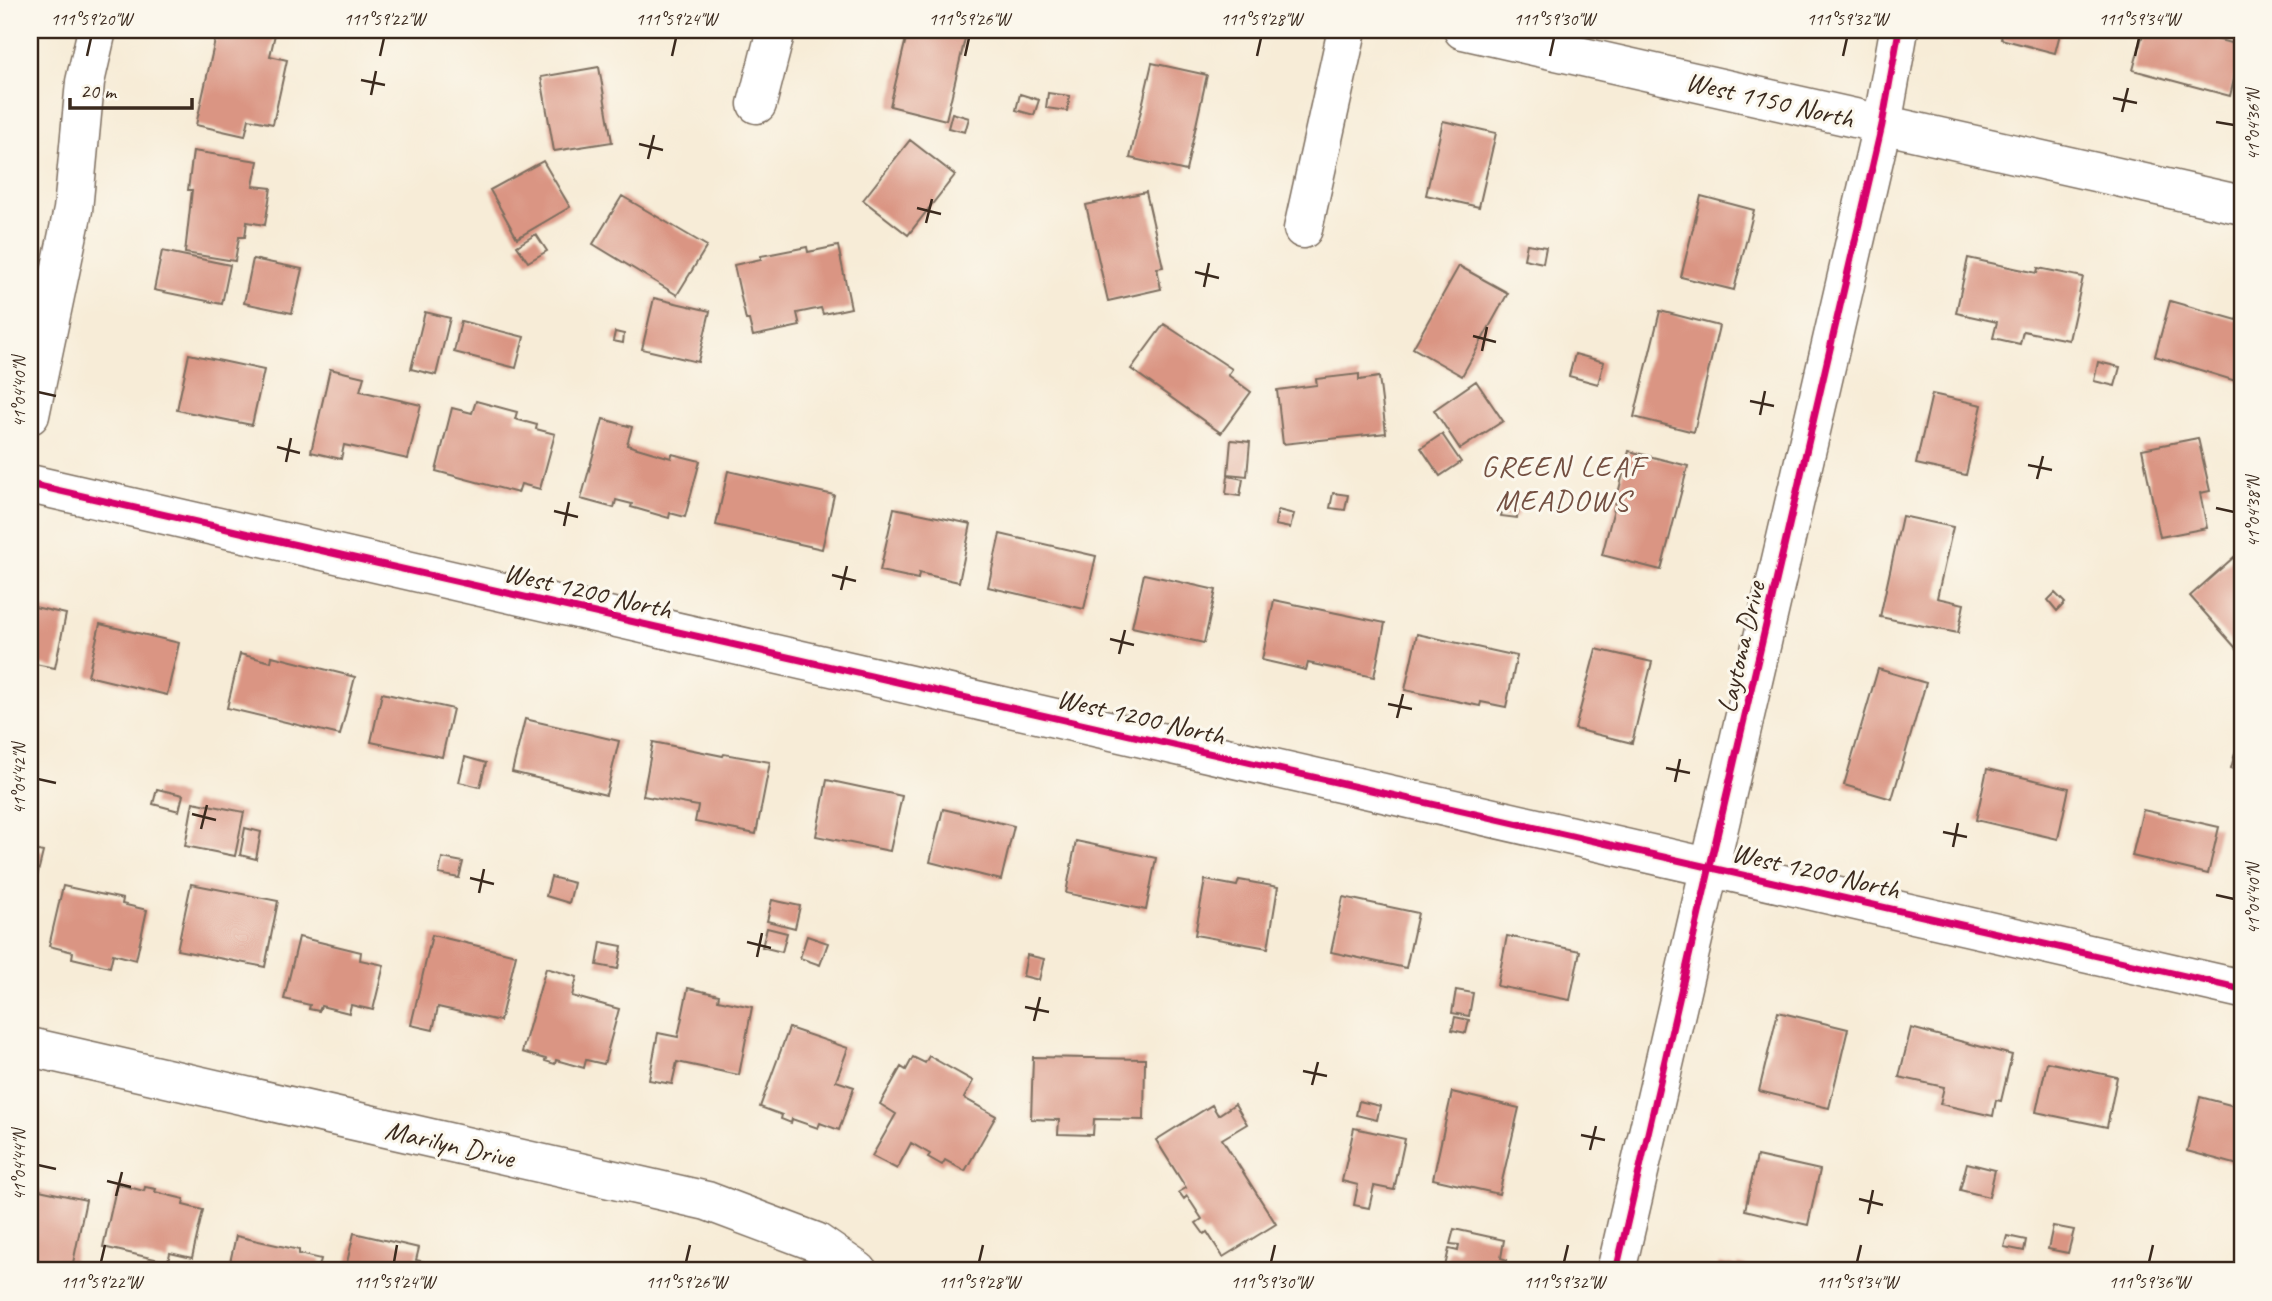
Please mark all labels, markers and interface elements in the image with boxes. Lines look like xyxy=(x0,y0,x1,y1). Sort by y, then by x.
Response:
text: 111°59'20"W xyxy=(50,8,135,30)
text: 111°59'22"W xyxy=(343,8,428,30)
text: 111°59'24"W xyxy=(635,8,720,30)
text: 111°59'26"W xyxy=(928,8,1013,30)
text: 111°59'28"W xyxy=(1220,8,1305,30)
text: 111°59'30"W xyxy=(1513,8,1598,30)
text: 111°59'32"W xyxy=(1806,8,1891,30)
text: 111°59'34"W xyxy=(2098,8,2183,30)
street label: West 1150 North xyxy=(1683,63,1857,136)
scale bar xyxy=(70,66,192,110)
text: 20 m xyxy=(80,78,118,104)
text: 41°04'36"N xyxy=(2242,86,2264,160)
text: 41°04'40"N xyxy=(8,353,30,427)
district label: GREEN LEAF MEADOWS xyxy=(1481,447,1649,519)
text: 41°04'38"N xyxy=(2242,473,2264,547)
street label: West 1200 North xyxy=(501,554,675,627)
street label: Laytona Drive xyxy=(1708,576,1773,716)
street label: West 1200 North xyxy=(1054,680,1228,753)
text: 41°04'42"N xyxy=(8,740,30,814)
street label: West 1200 North xyxy=(1729,834,1903,907)
text: 41°04'40"N xyxy=(2242,860,2264,934)
street label: Marilyn Drive xyxy=(382,1112,520,1176)
text: 41°04'44"N xyxy=(8,1126,30,1200)
text: 111°59'22"W xyxy=(60,1271,145,1293)
text: 111°59'24"W xyxy=(353,1271,438,1293)
text: 111°59'26"W xyxy=(645,1271,730,1293)
text: 111°59'28"W xyxy=(938,1271,1023,1293)
text: 111°59'30"W xyxy=(1230,1271,1315,1293)
text: 111°59'32"W xyxy=(1523,1271,1608,1293)
text: 111°59'34"W xyxy=(1816,1271,1901,1293)
text: 111°59'36"W xyxy=(2108,1271,2193,1293)

